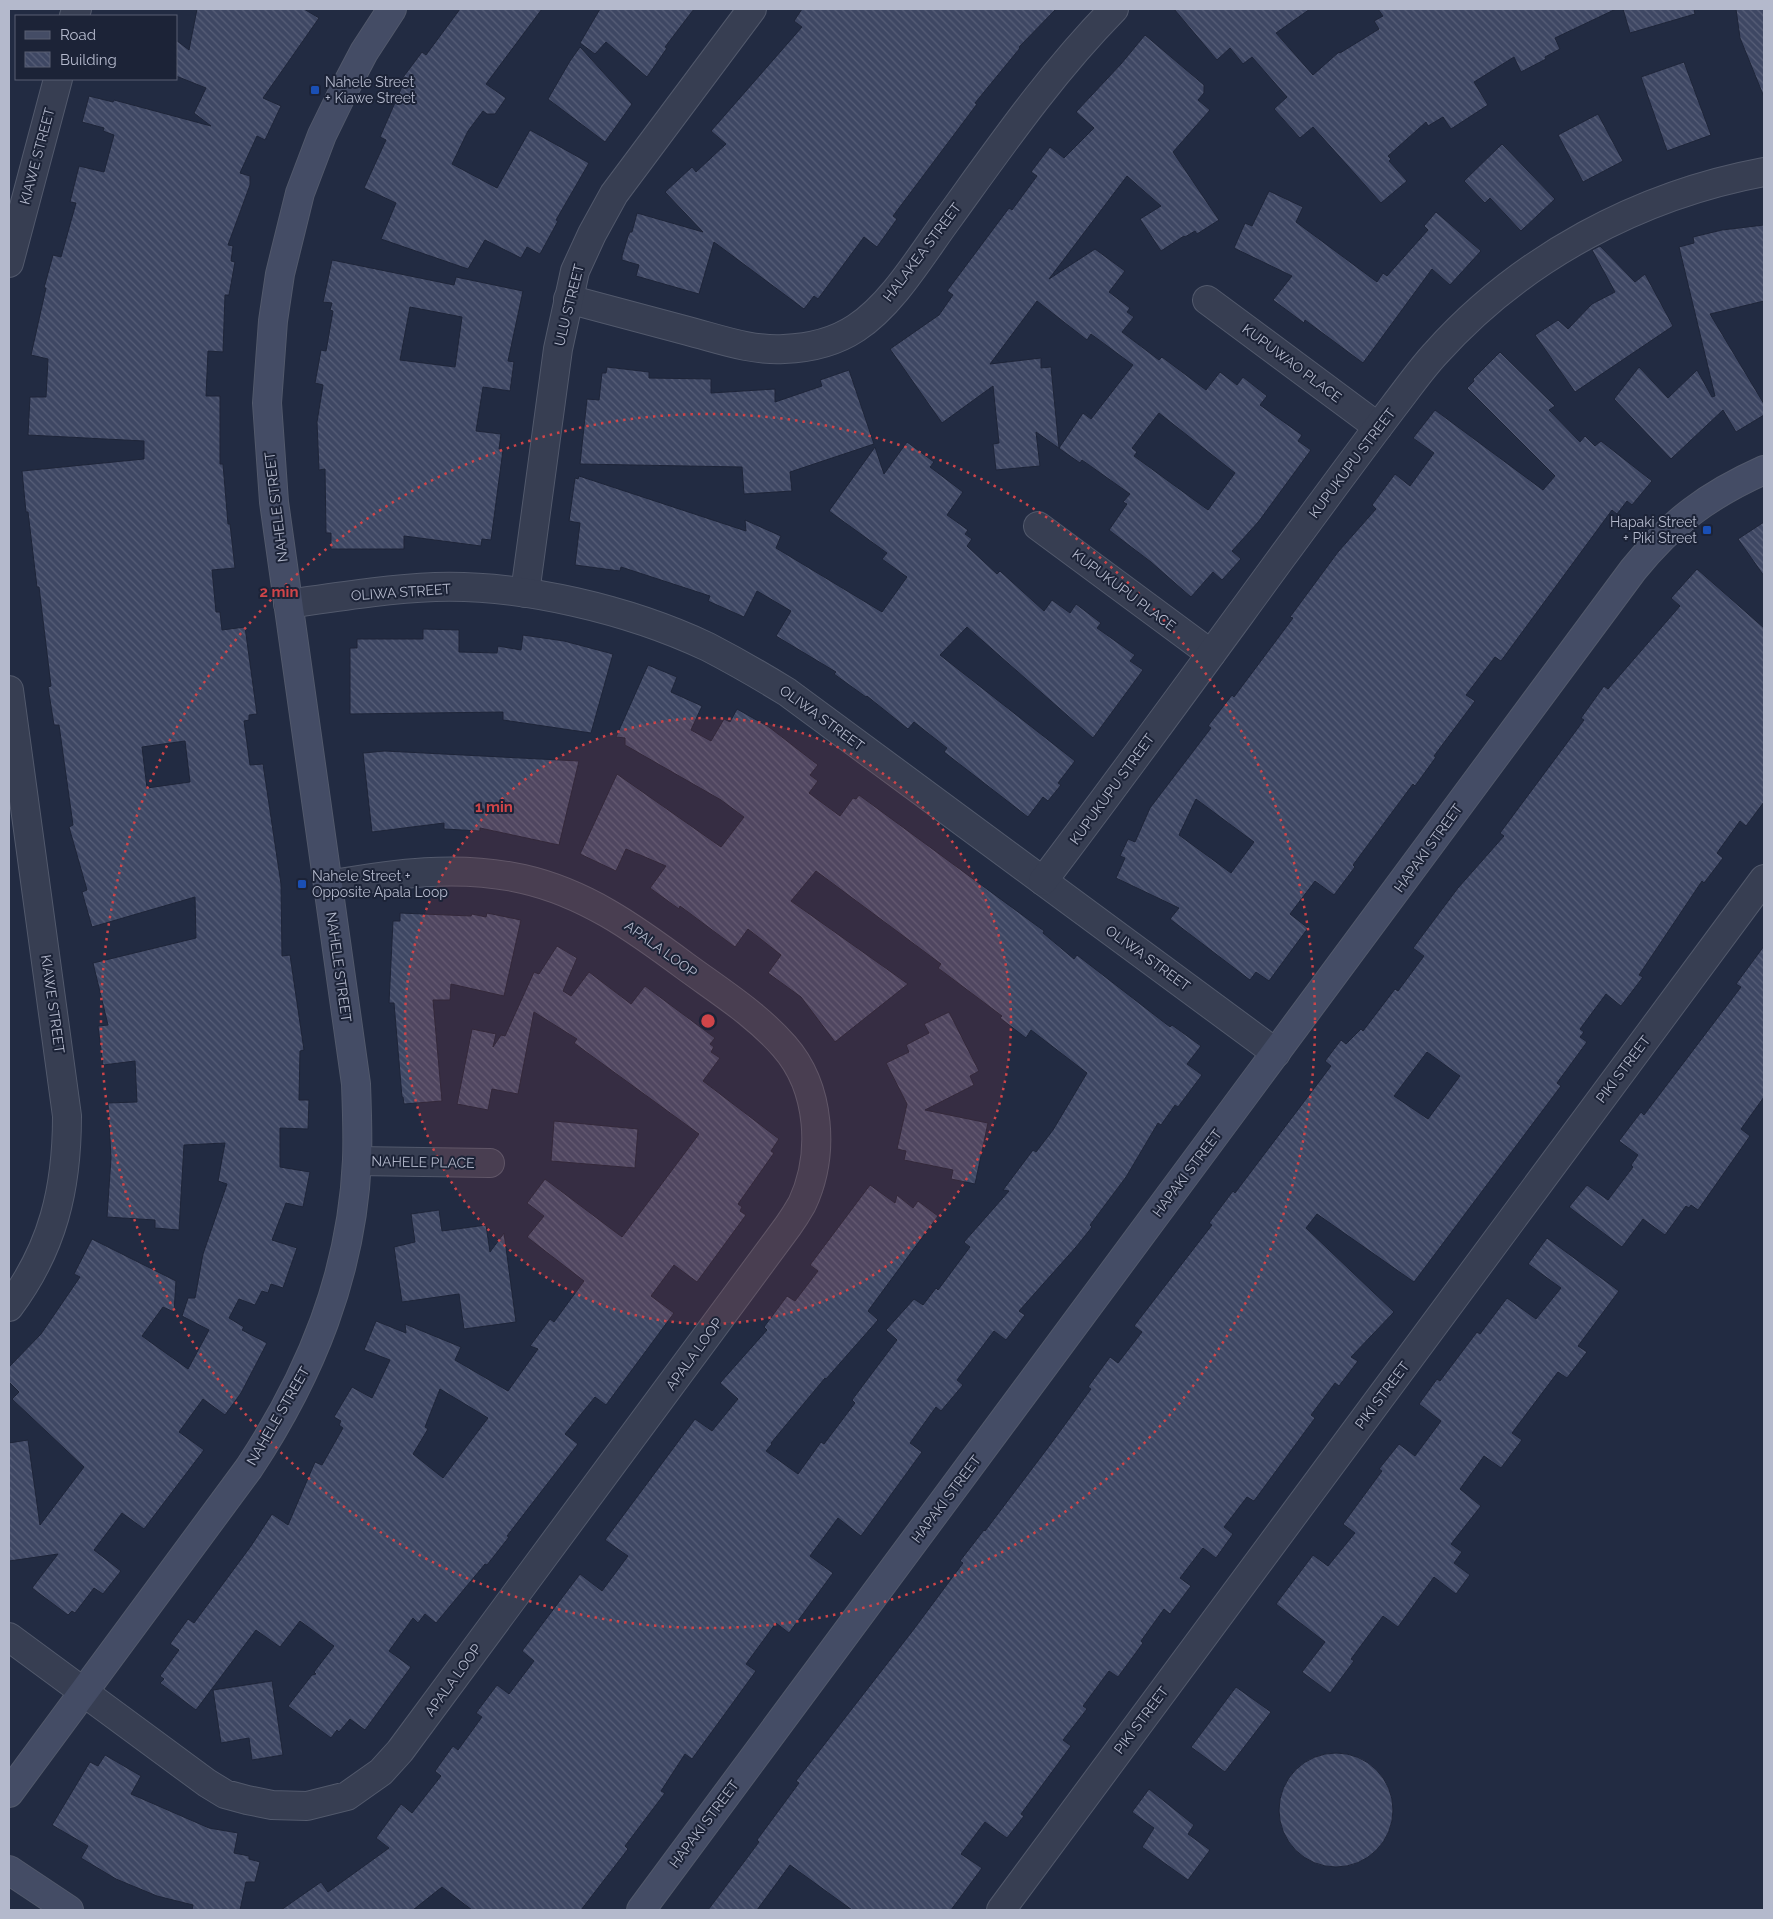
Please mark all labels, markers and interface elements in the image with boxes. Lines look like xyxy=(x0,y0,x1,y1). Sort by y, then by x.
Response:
legend xyxy=(15,15,178,80)
text: Road xyxy=(60,26,96,44)
text: Building xyxy=(60,51,117,69)
place label: Nahele Street + Kiawe Street xyxy=(325,74,416,106)
marker: Nahele Street + Kiawe Street xyxy=(309,84,321,96)
street label: KIAWE STREET xyxy=(16,105,58,206)
street label: HALAKEA STREET xyxy=(880,199,965,304)
street label: ULU STREET xyxy=(551,262,587,348)
street label: KUPUWAO PLACE xyxy=(1239,321,1345,405)
street label: KUPUKUPU STREET xyxy=(1306,405,1399,521)
street label: NAHELE STREET xyxy=(261,450,291,563)
place label: Hapaki Street + Piki Street xyxy=(1610,514,1697,546)
marker: Hapaki Street + Piki Street xyxy=(1701,524,1713,536)
street label: KUPUKUPU PLACE xyxy=(1069,546,1179,634)
street label: OLIWA STREET xyxy=(350,580,452,603)
text: 2 min xyxy=(260,583,298,601)
street label: OLIWA STREET xyxy=(777,682,868,754)
street label: KUPUKUPU STREET xyxy=(1066,730,1158,848)
text: 1 min xyxy=(475,798,513,816)
street label: HAPAKI STREET xyxy=(1391,800,1466,895)
place label: Nahele Street + Opposite Apala Loop xyxy=(312,868,448,900)
marker: Nahele Street + Opposite Apala Loop xyxy=(296,878,308,890)
street label: NAHELE STREET xyxy=(323,911,355,1024)
street label: APALA LOOP xyxy=(622,917,700,981)
street label: OLIWA STREET xyxy=(1103,922,1194,994)
street label: KIAWE STREET xyxy=(38,954,68,1055)
centre of rings xyxy=(699,1012,717,1030)
street label: PIKI STREET xyxy=(1593,1032,1654,1106)
street label: HAPAKI STREET xyxy=(1149,1126,1225,1220)
street label: NAHELE PLACE xyxy=(371,1153,475,1171)
street label: APALA LOOP xyxy=(662,1315,726,1393)
street label: PIKI STREET xyxy=(1352,1358,1413,1432)
street label: NAHELE STREET xyxy=(243,1363,313,1468)
street label: HAPAKI STREET xyxy=(908,1452,984,1546)
street label: APALA LOOP xyxy=(421,1641,485,1719)
street label: PIKI STREET xyxy=(1111,1683,1172,1757)
street label: HAPAKI STREET xyxy=(666,1777,742,1871)

